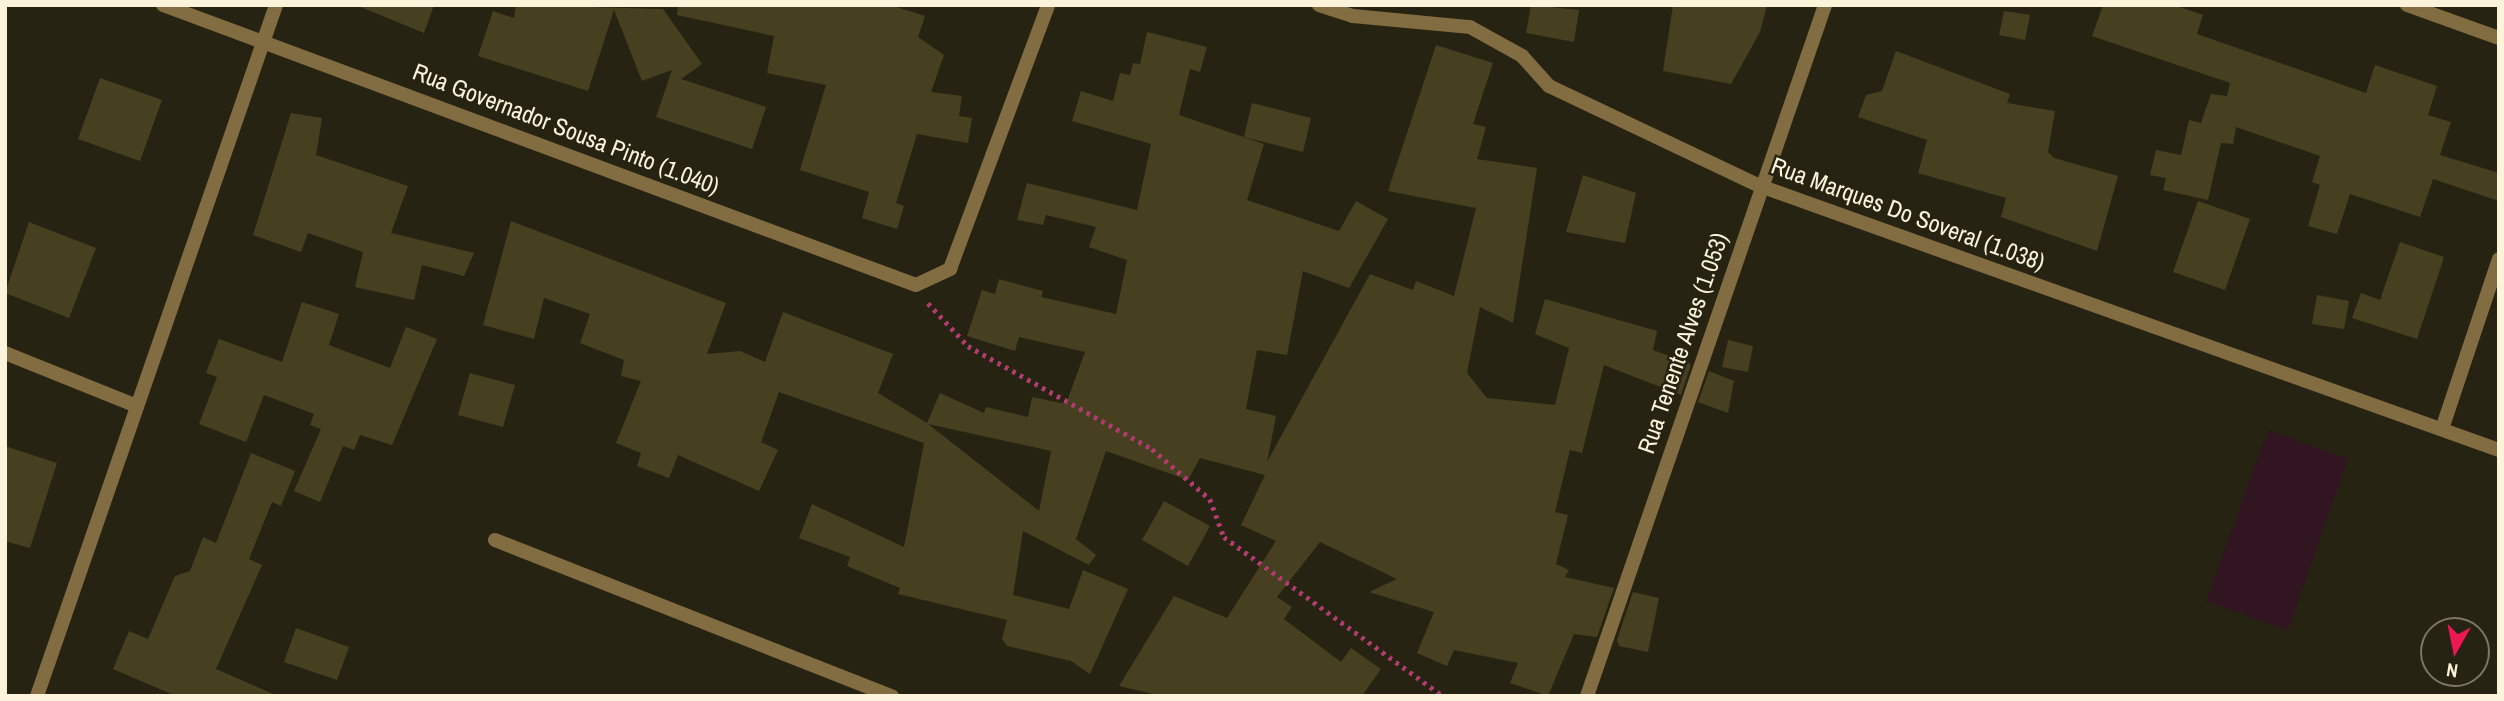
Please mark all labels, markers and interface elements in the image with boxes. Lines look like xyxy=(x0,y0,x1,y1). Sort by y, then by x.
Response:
street label: Rua Governador Sousa Pinto (1.040) xyxy=(409,57,723,201)
street label: Rua Marques Do Soveral (1.038) xyxy=(1767,151,2049,277)
street label: Rua Tenente Alves (1.053) xyxy=(1631,228,1735,458)
north arrow xyxy=(2420,617,2490,687)
text: N xyxy=(2444,657,2460,684)

